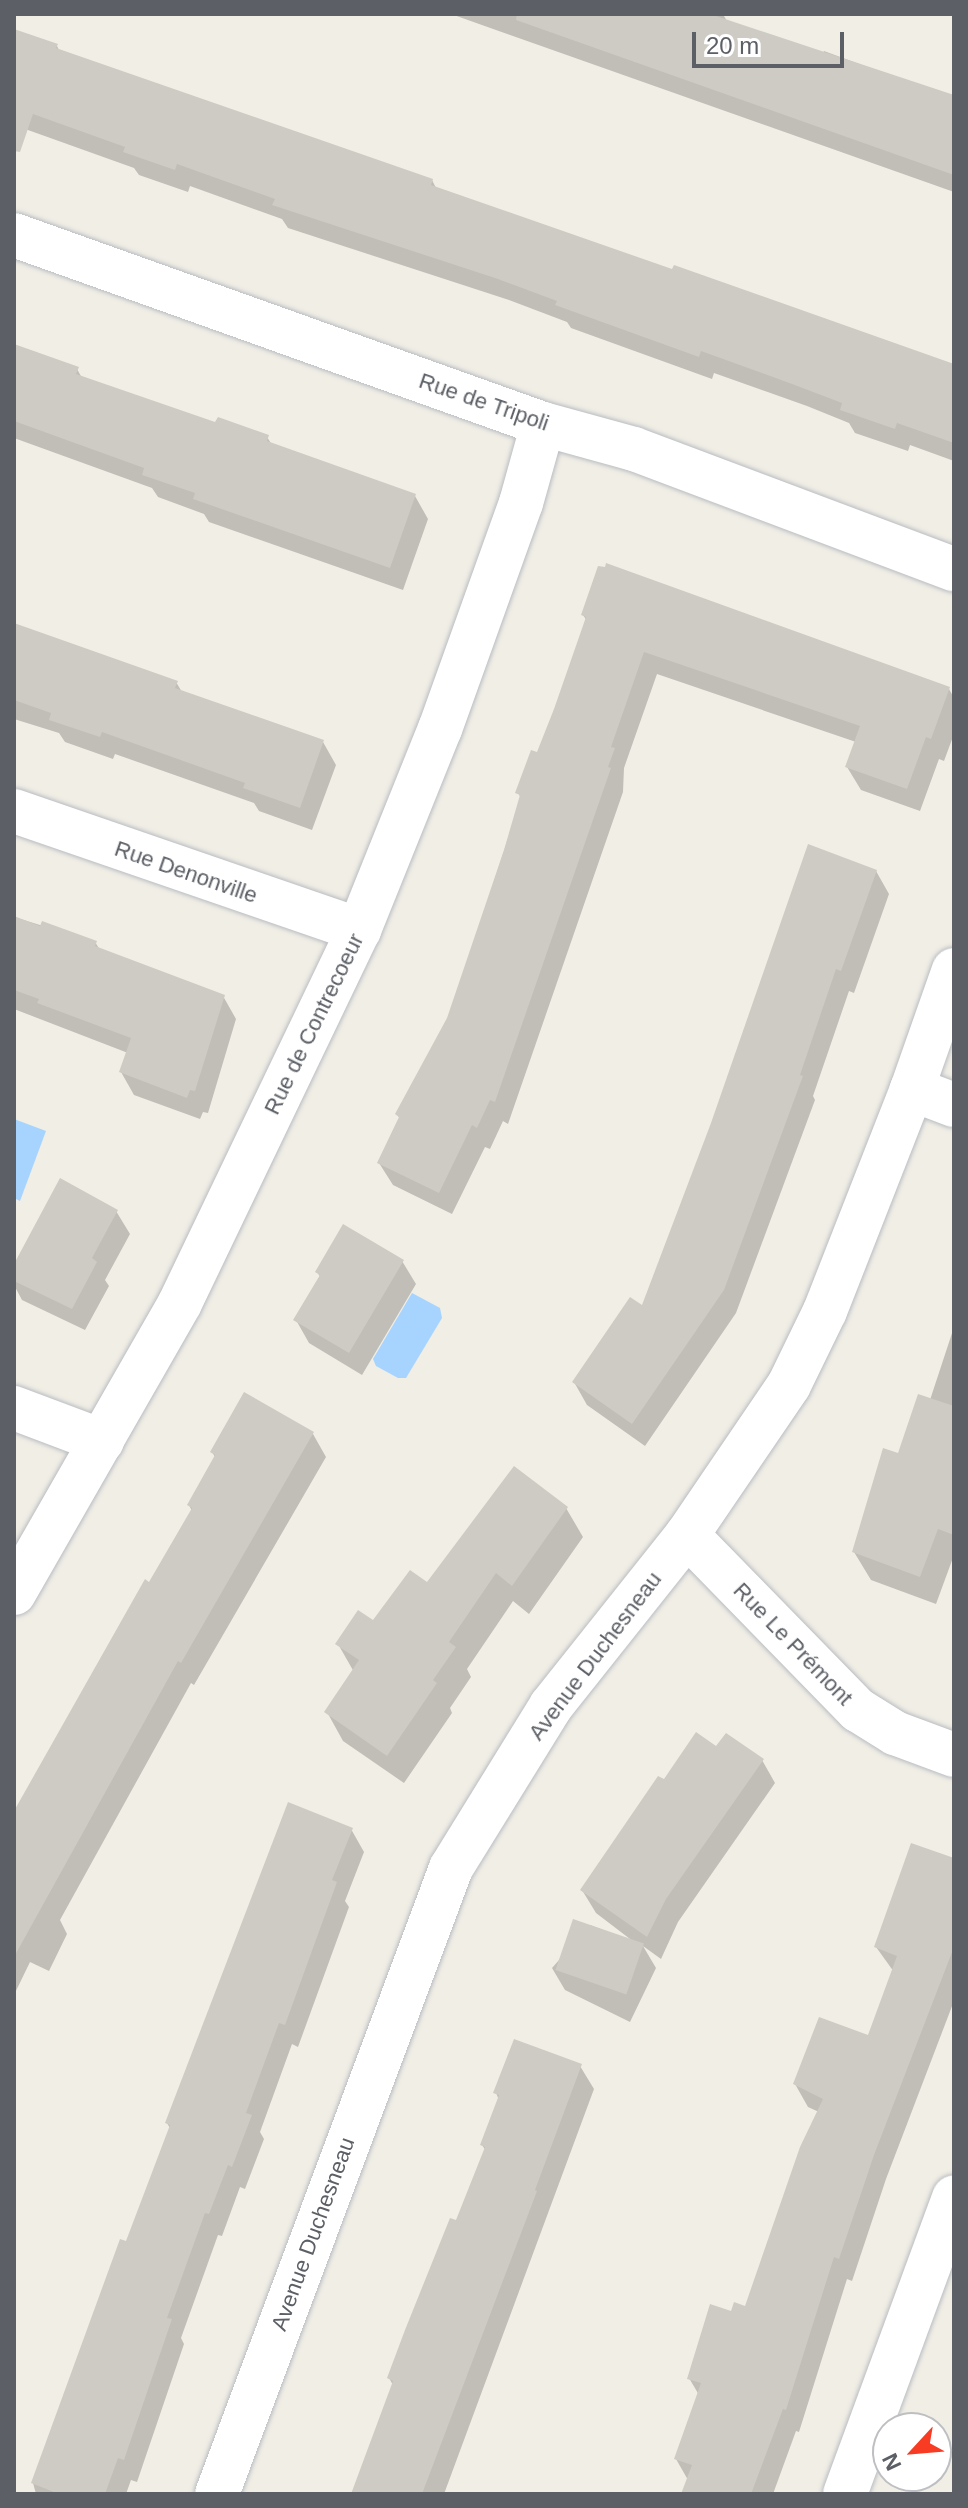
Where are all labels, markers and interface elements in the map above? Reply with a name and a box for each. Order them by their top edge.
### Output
scale bar [696,16,848,66]
text: 20 m [706,32,759,59]
street label: Rue de Tripoli [415,367,553,437]
street label: Rue Denonville [111,835,261,909]
street label: Rue de Contrecoeur [259,929,369,1119]
street label: Avenue Duchesneau [523,1567,667,1745]
street label: Rue Le Prémont [728,1577,858,1711]
street label: Avenue Duchesneau [266,2134,360,2334]
north arrow [872,2412,952,2492]
text: N [877,2449,906,2474]

